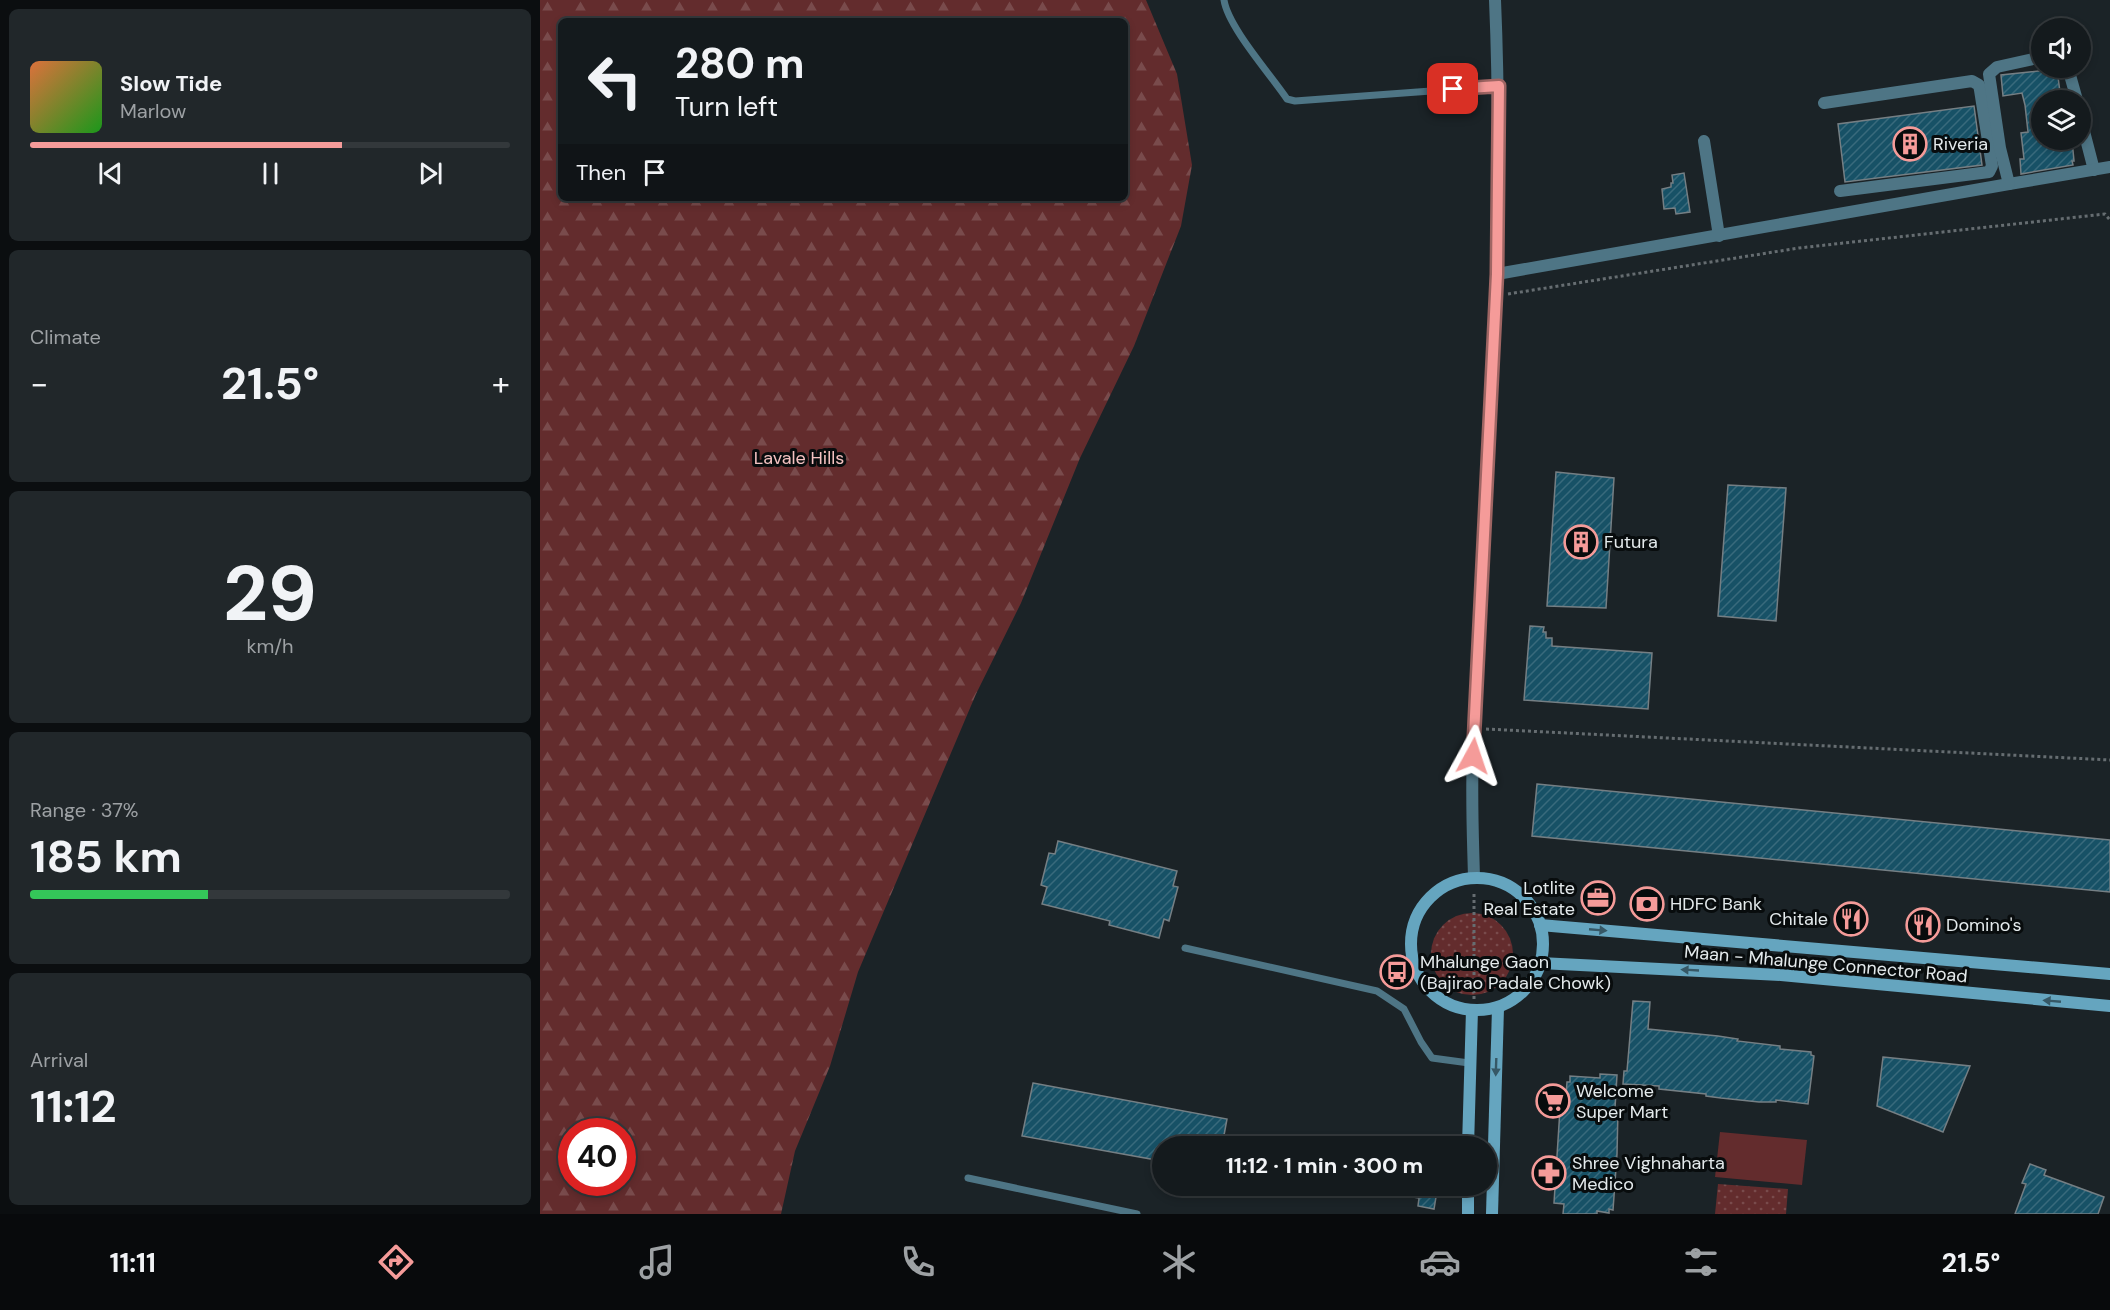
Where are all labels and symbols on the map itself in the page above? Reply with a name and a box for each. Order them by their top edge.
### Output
pin [1427,63,1478,114]
building icon: Riveria [1892,126,1928,162]
place label: Riveria [1933,132,1988,156]
park label: Lavale Hills [754,446,844,470]
building icon: Futura [1563,524,1599,560]
place label: Futura [1604,530,1658,554]
position arrow [1441,724,1505,788]
place label: Lotlite Real Estate [1484,876,1575,921]
office icon: Lotlite Real Estate [1580,880,1616,916]
bank icon: HDFC Bank [1629,886,1665,922]
place label: HDFC Bank [1670,892,1762,916]
restaurant icon: Chitale [1833,901,1869,937]
place label: Chitale [1769,907,1828,931]
restaurant icon: Domino's [1905,907,1941,943]
place label: Domino's [1946,913,2022,937]
one-way arrow [1589,925,1608,935]
street label: Maan - Mhalunge Connector Road [1683,940,1969,988]
place label: Mhalunge Gaon (Bajirao Padale Chowk) [1420,950,1611,995]
bus stop icon: Mhalunge Gaon (Bajirao Padale Chowk) [1379,954,1415,990]
one-way arrow [1681,966,1700,975]
one-way arrow [2042,996,2061,1006]
one-way arrow [1491,1057,1501,1076]
place label: Welcome Super Mart [1576,1079,1668,1124]
supermarket icon: Welcome Super Mart [1535,1083,1571,1119]
speed limit sign: 40 [558,1118,636,1196]
place label: Shree Vighnaharta Medico [1572,1151,1725,1196]
pharmacy icon: Shree Vighnaharta Medico [1531,1155,1567,1191]

